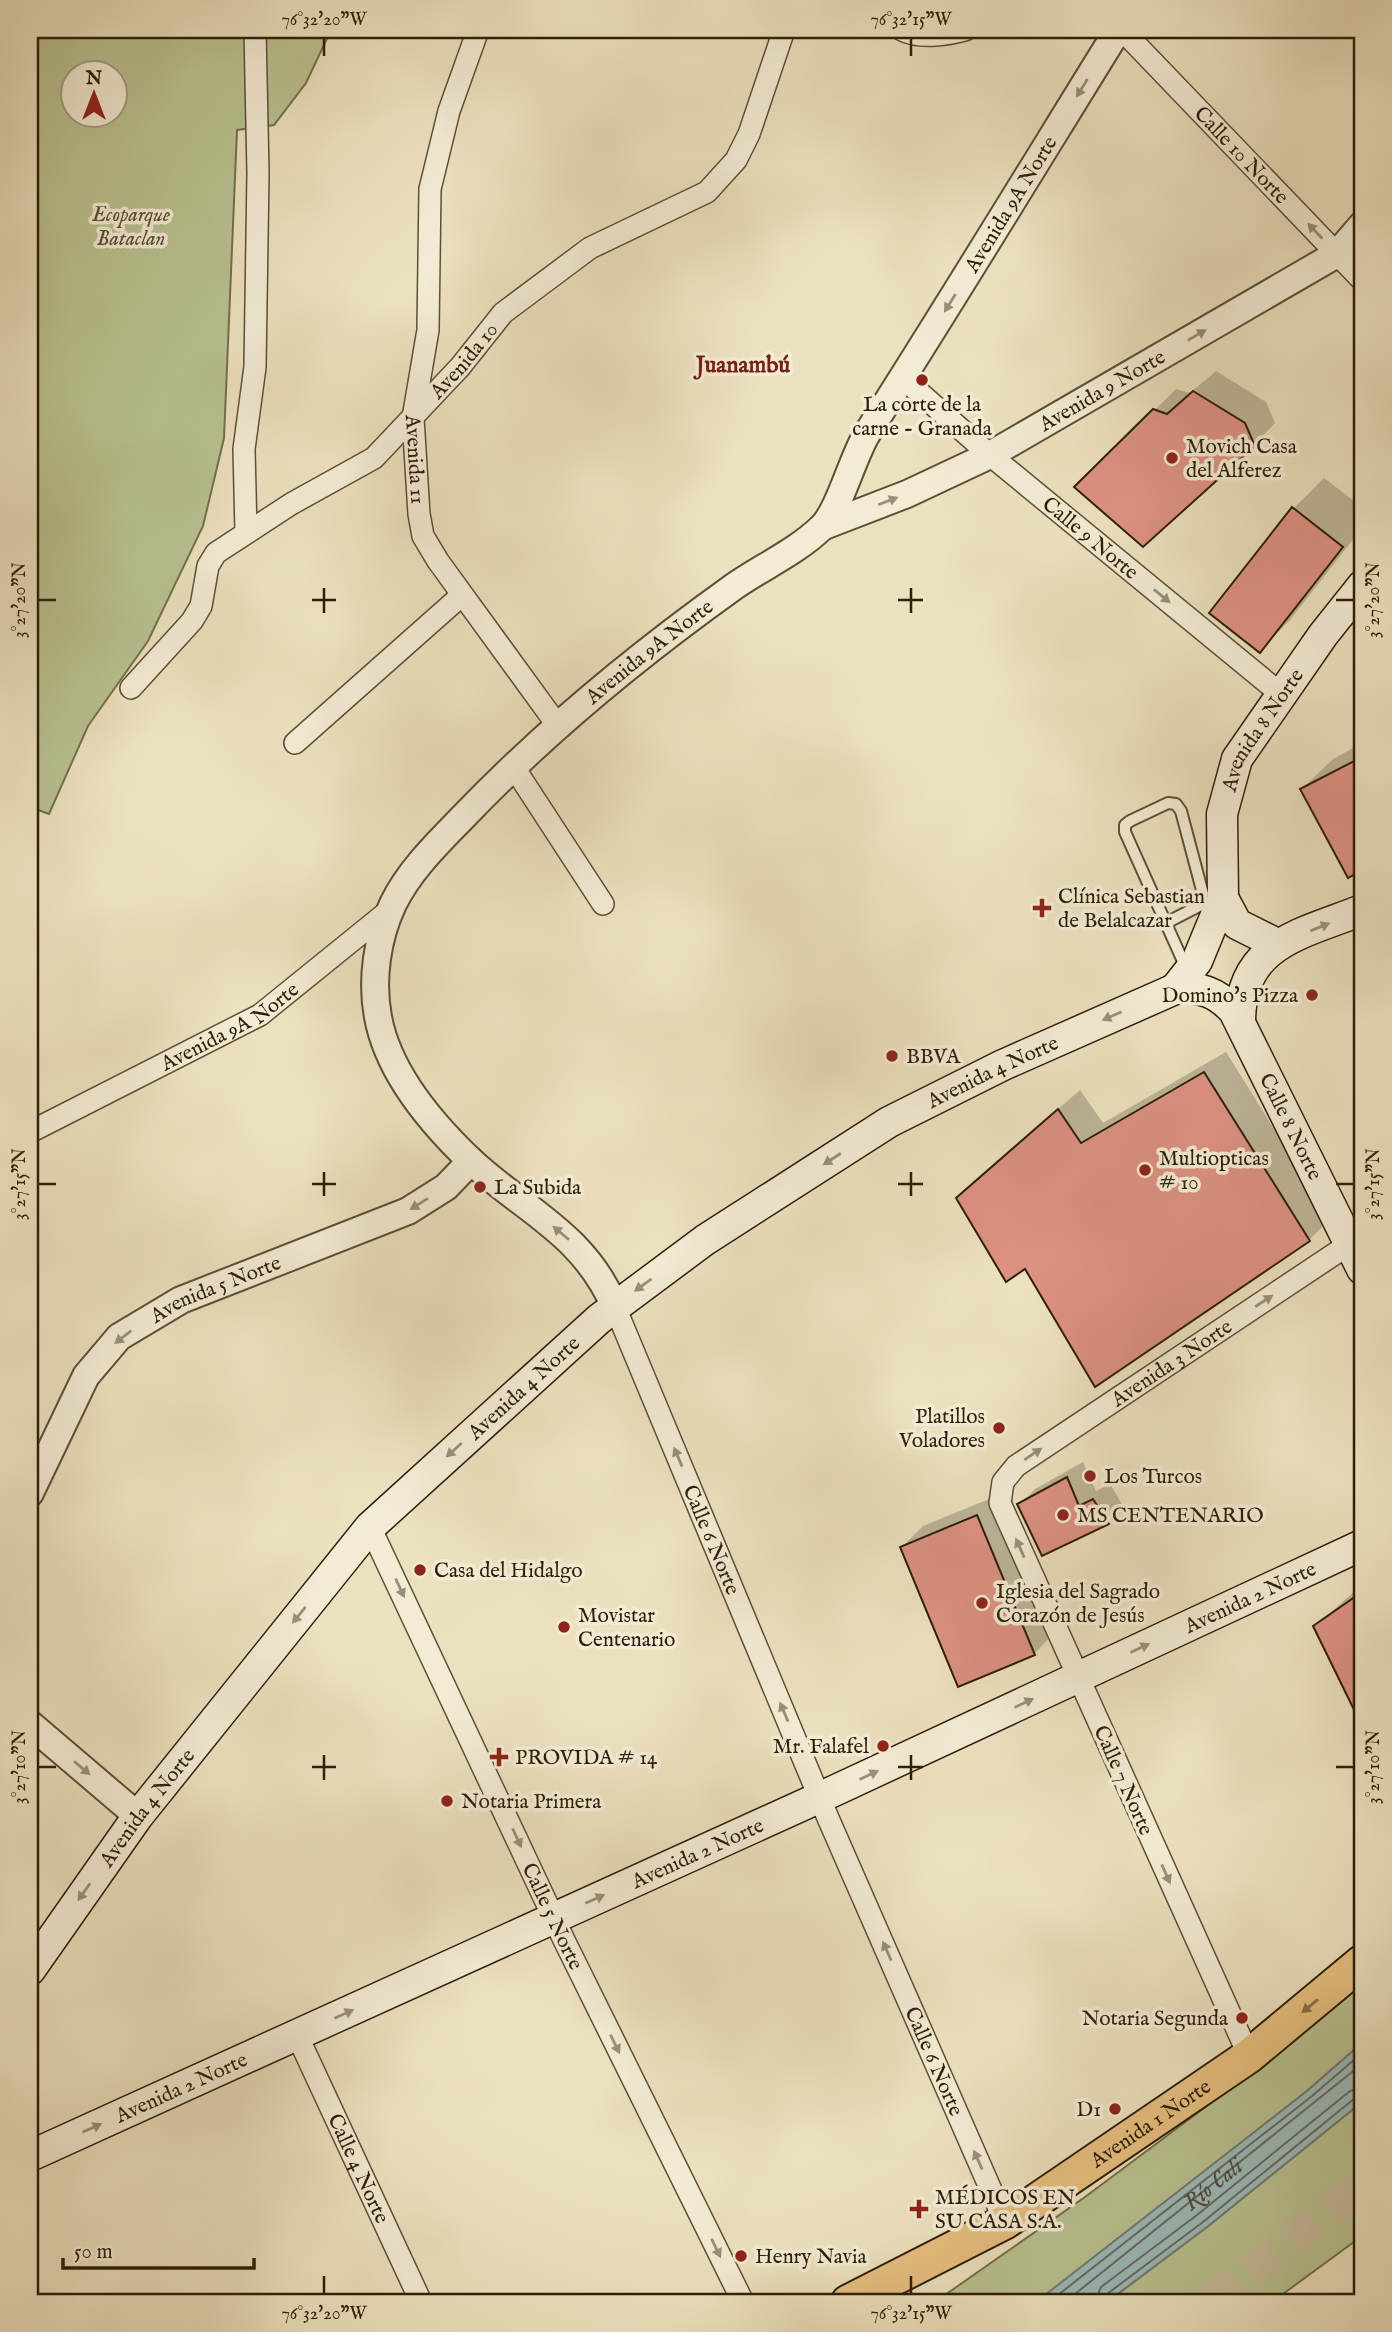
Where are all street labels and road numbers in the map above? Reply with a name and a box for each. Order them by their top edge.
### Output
street label: Calle 10 Norte [1187,101,1294,211]
street label: Avenida 9A Norte [959,131,1064,279]
street label: Avenida 10 [424,318,505,406]
street label: Avenida 9 Norte [1034,344,1171,439]
street label: Avenida 11 [398,413,430,505]
street label: Calle 9 Norte [1036,491,1144,587]
street label: Avenida 9A Norte [580,594,720,712]
street label: Avenida 8 Norte [1216,664,1311,796]
street label: Avenida 9A Norte [156,977,305,1079]
street label: Avenida 4 Norte [922,1030,1063,1116]
street label: Calle 8 Norte [1252,1069,1328,1185]
street label: Avenida 5 Norte [145,1250,285,1331]
street label: Avenida 3 Norte [1106,1314,1238,1414]
street label: Avenida 4 Norte [462,1331,587,1447]
street label: Calle 6 Norte [676,1481,746,1600]
street label: Avenida 2 Norte [1180,1556,1321,1641]
street label: Calle 7 Norte [1086,1721,1159,1840]
street label: Avenida 4 Norte [94,1743,202,1874]
street label: Avenida 2 Norte [627,1812,769,1896]
street label: Calle 5 Norte [515,1859,589,1975]
street label: Calle 6 Norte [897,2003,969,2121]
street label: Avenida 2 Norte [111,2047,252,2131]
street label: Avenida 1 Norte [1085,2074,1217,2175]
street label: Calle 4 Norte [320,2110,395,2229]

